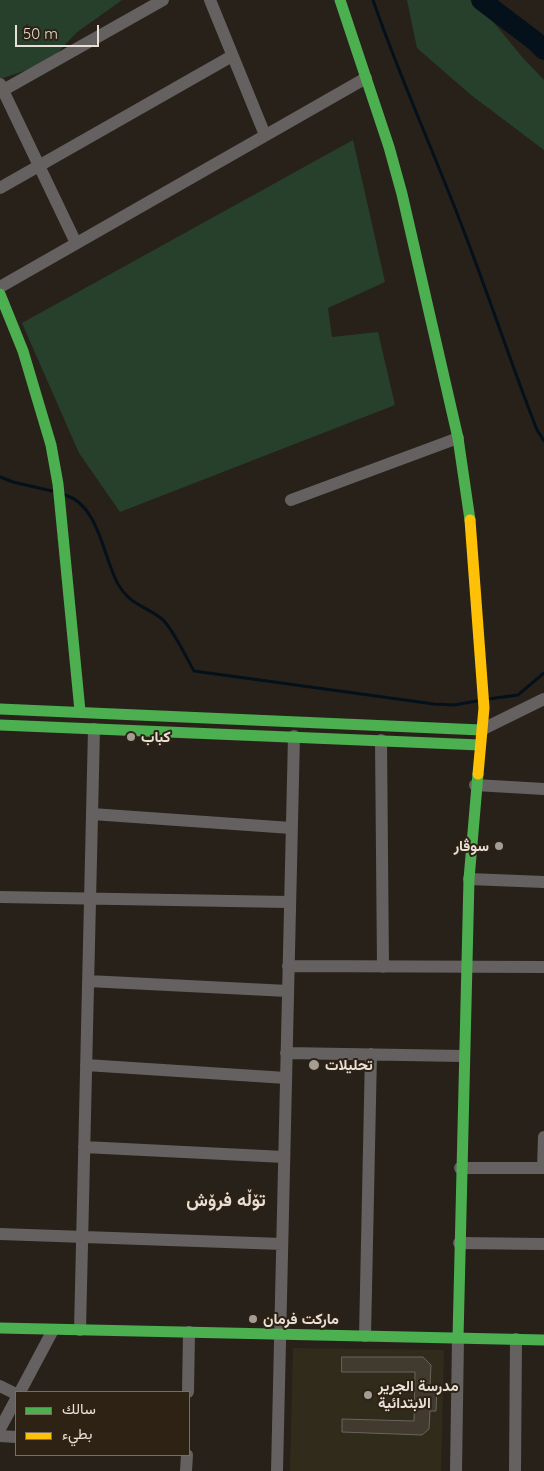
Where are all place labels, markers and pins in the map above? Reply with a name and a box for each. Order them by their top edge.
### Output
place label: كباب [141,728,171,746]
marker: كباب [125,731,137,743]
place label: سوڤار [454,837,489,855]
marker: سوڤار [493,840,505,852]
place label: تحلیلات [325,1056,373,1074]
marker: تحلیلات [307,1058,321,1072]
place label: مارکت فرمان [263,1310,339,1328]
marker: مارکت فرمان [247,1313,259,1325]
place label: مدرسة الجرير الابتدائية [378,1377,459,1412]
marker: مدرسة الجرير الابتدائية [362,1389,374,1401]

